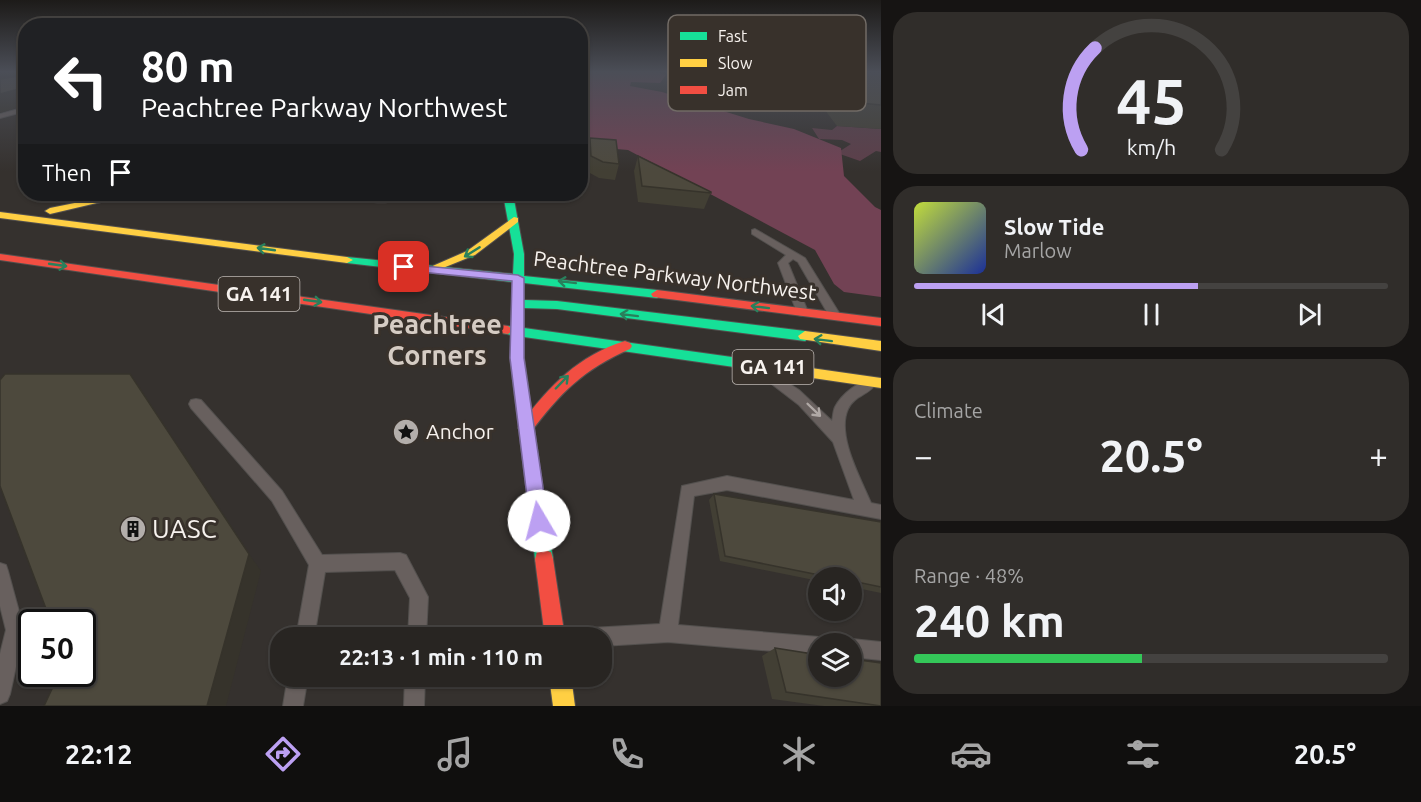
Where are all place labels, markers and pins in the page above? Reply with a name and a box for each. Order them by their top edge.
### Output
pin [378,241,429,292]
place icon: Anchor [391,417,421,447]
place label: Anchor [426,419,494,443]
building icon: UASC [118,514,148,544]
place label: UASC [152,514,217,543]

